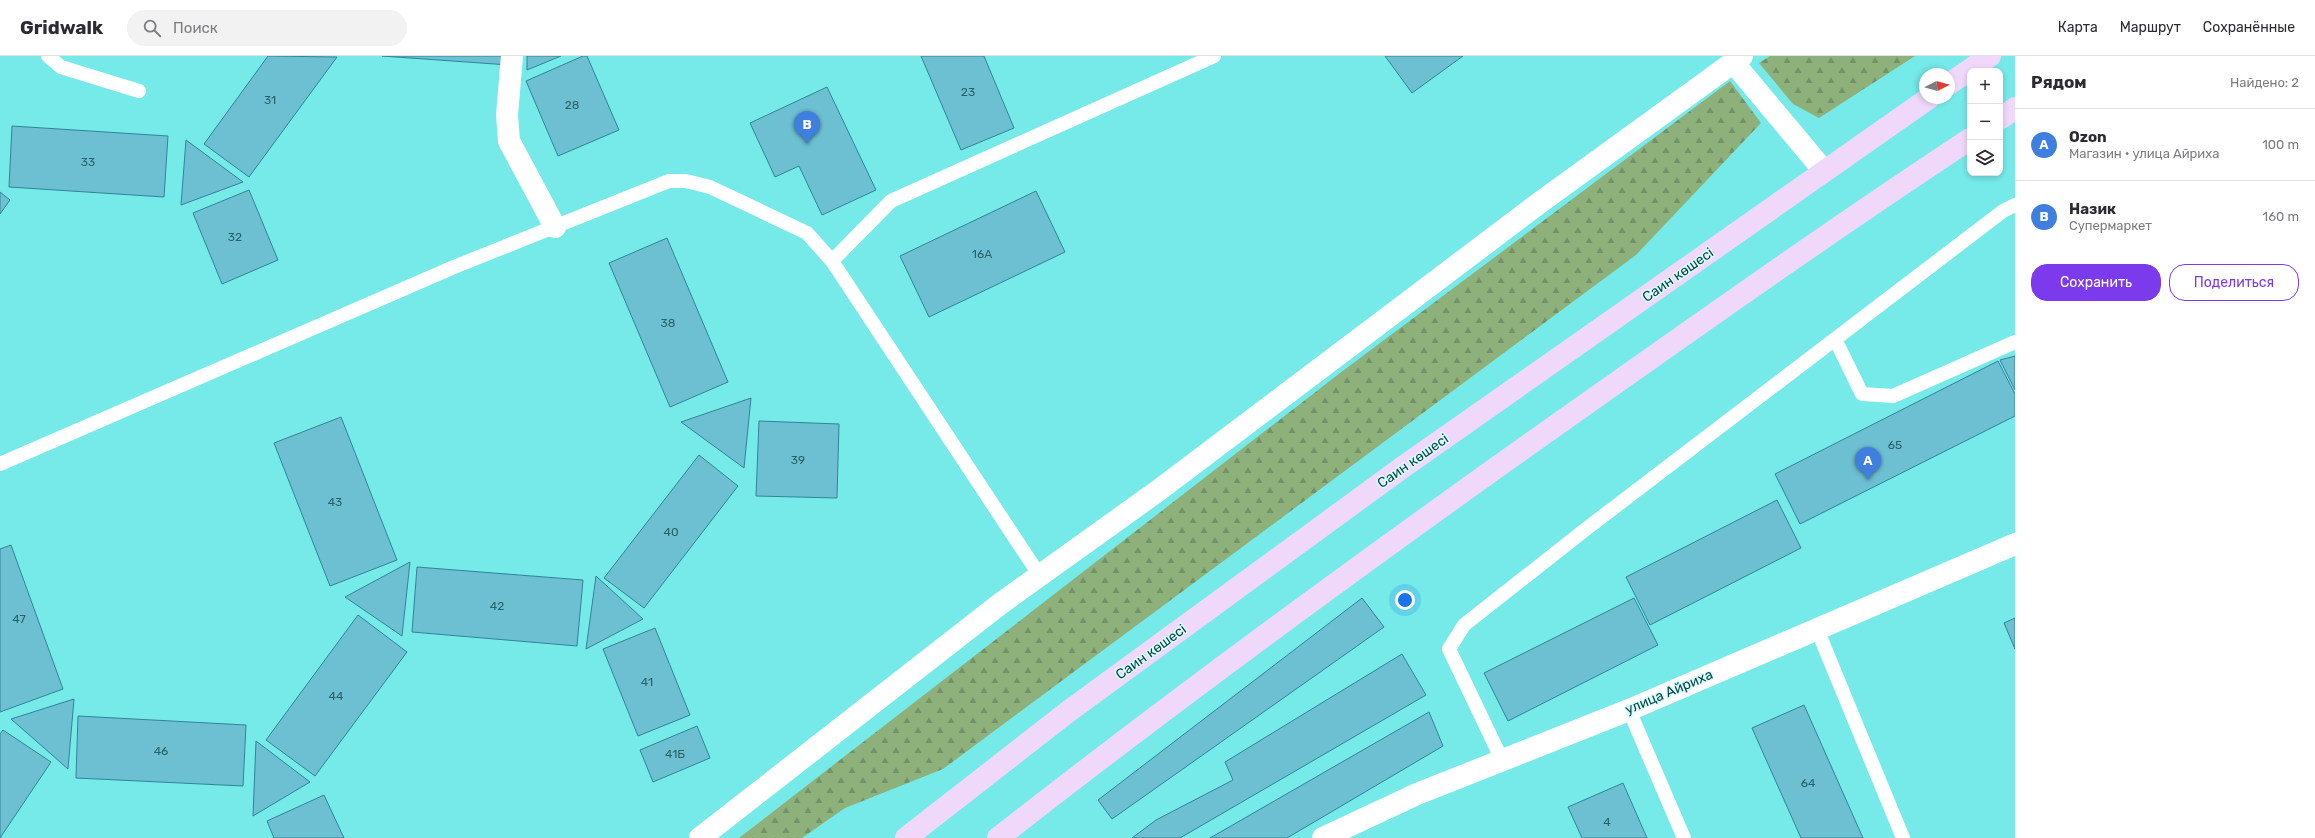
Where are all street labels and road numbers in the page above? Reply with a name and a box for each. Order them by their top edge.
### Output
street label: Саин көшесі [1639,244,1717,306]
street label: Саин көшесі [1374,430,1452,492]
street label: Саин көшесі [1112,621,1190,683]
street label: улица Айриха [1623,666,1715,718]

